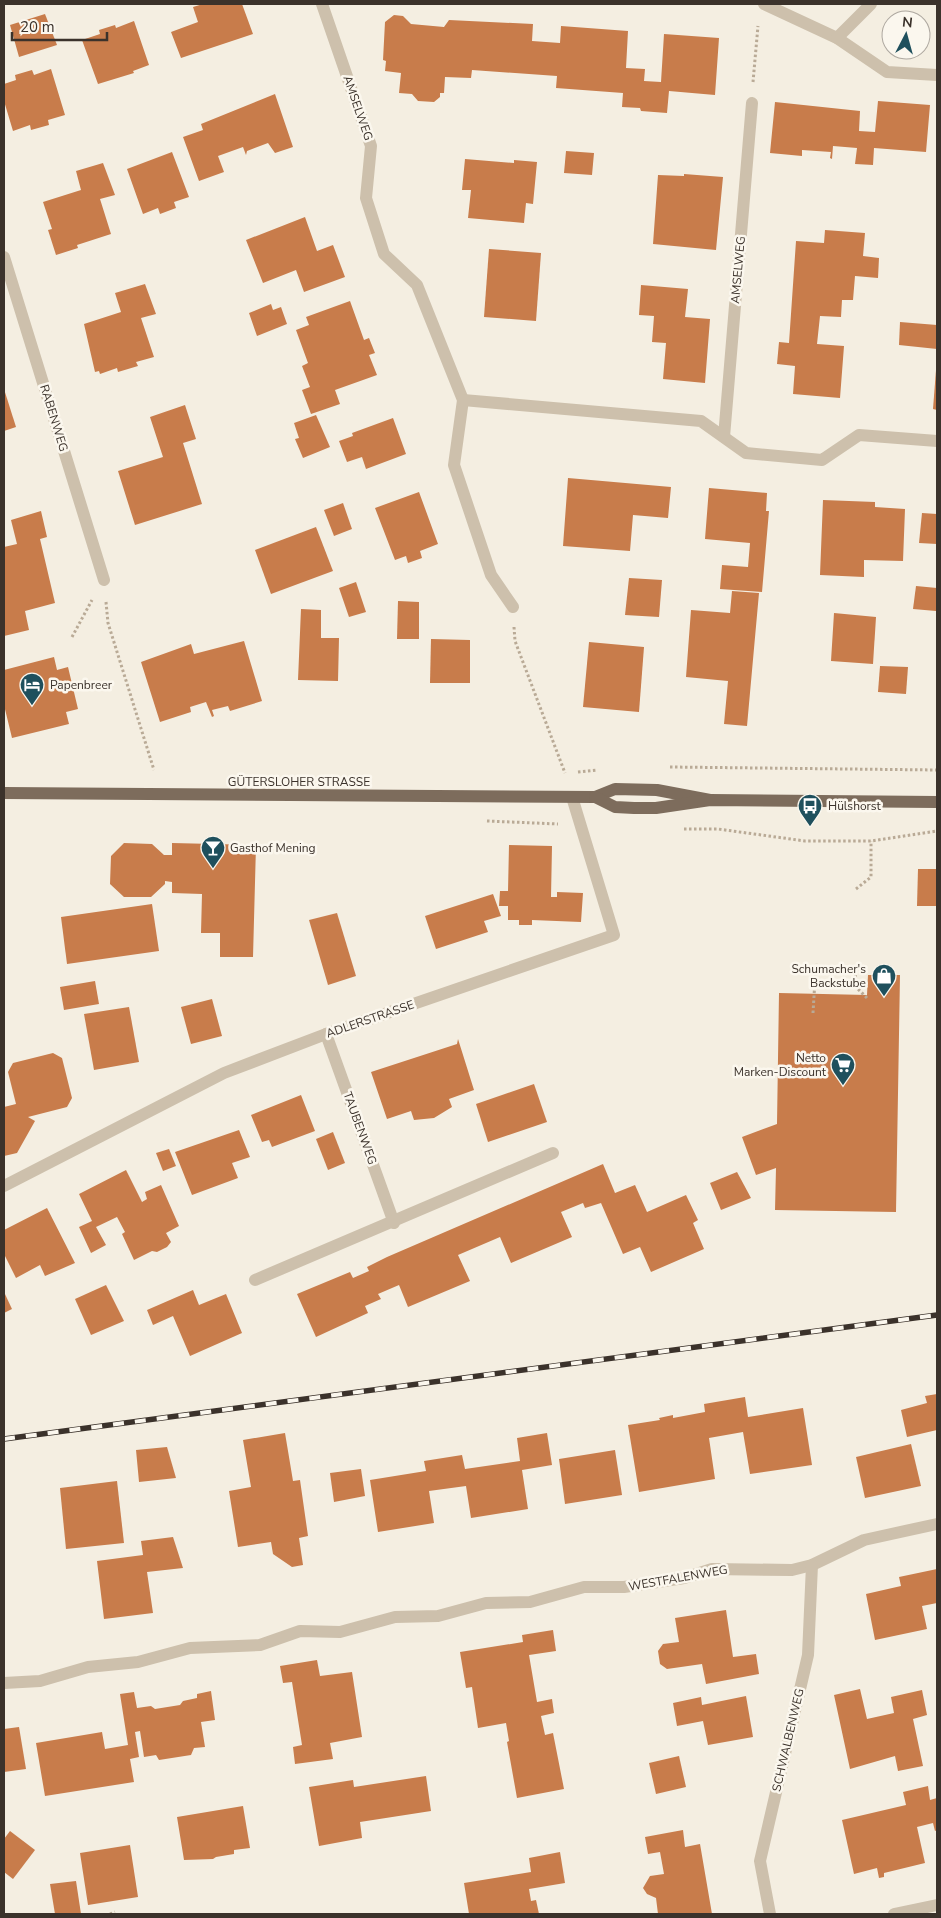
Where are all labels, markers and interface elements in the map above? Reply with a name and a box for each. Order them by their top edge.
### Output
scale bar [12,10,108,42]
north arrow [881,10,931,60]
text: N [901,13,914,33]
text: 20 m [20,17,55,37]
street label: AMSELWEG [339,73,377,143]
street label: AMSELWEG [727,236,749,304]
street label: RABENWEG [36,382,72,454]
hotel icon: Papenbreer [19,672,45,706]
place label: Papenbreer [50,677,113,693]
street label: GÜTERSLOHER STRASSE [228,774,370,790]
bus stop icon: Hülshorst [797,793,823,827]
place label: Hülshorst [828,798,882,814]
bar icon: Gasthof Mening [200,835,226,869]
place label: Gasthof Mening [230,840,316,856]
place label: Schumacher's Backstube [791,961,866,991]
shop icon: Schumacher's Backstube [871,963,897,997]
street label: ADLERSTRASSE [324,996,416,1042]
place label: Netto Marken-Discount [734,1050,827,1080]
supermarket icon: Netto Marken-Discount [830,1052,856,1086]
street label: TAUBENWEG [339,1089,381,1167]
street label: WESTFALENWEG [627,1561,729,1595]
street label: SCHWALBENWEG [768,1687,808,1793]

